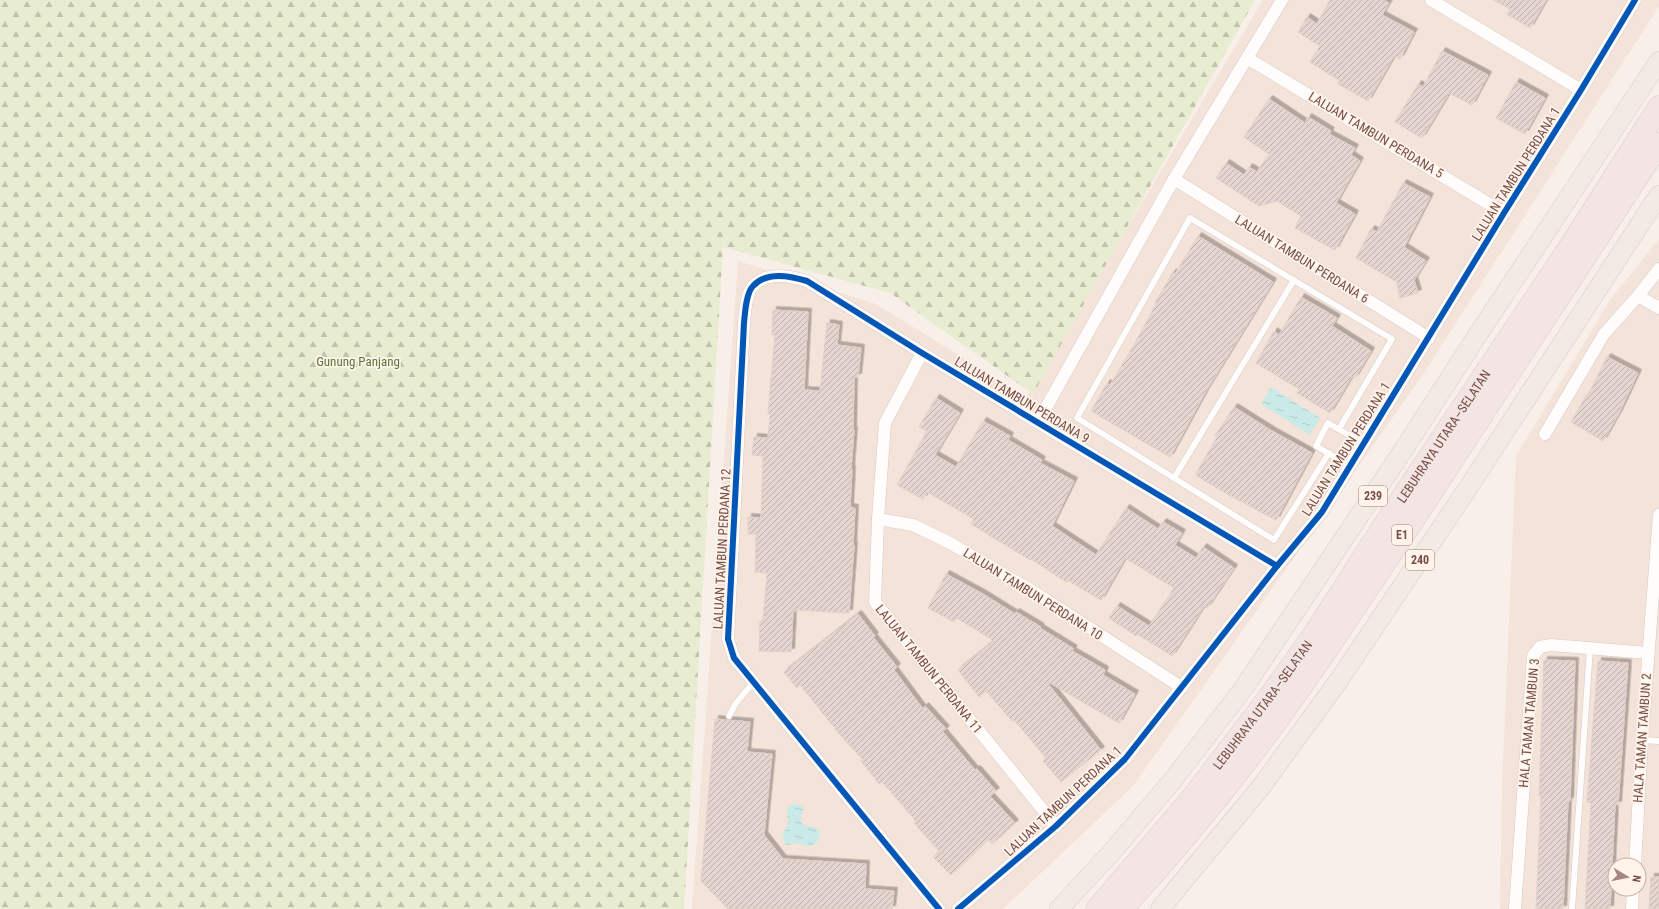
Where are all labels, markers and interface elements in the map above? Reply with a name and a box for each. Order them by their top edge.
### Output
street label: LALUAN TAMBUN PERDANA 5 [1306,89,1446,181]
street label: LALUAN TAMBUN PERDANA 1 [1469,105,1563,243]
street label: LALUAN TAMBUN PERDANA 6 [1233,212,1371,306]
park label: Gunung Panjang [316,354,400,369]
street label: LALUAN TAMBUN PERDANA 9 [952,354,1092,446]
street label: LEBUHRAYA UTARA–SELATAN [1394,367,1493,505]
street label: LALUAN TAMBUN PERDANA 1 [1299,380,1393,518]
street label: LALUAN TAMBUN PERDANA 12 [710,468,734,630]
road number: 239 [1359,486,1387,506]
road number: E1 [1392,525,1412,545]
street label: LALUAN TAMBUN PERDANA 10 [961,545,1105,643]
road number: 240 [1406,550,1434,570]
street label: LALUAN TAMBUN PERDANA 11 [873,602,985,736]
street label: LEBUHRAYA UTARA–SELATAN [1210,637,1315,772]
street label: HALA TAMAN TAMBUN 3 [1516,658,1542,788]
street label: HALA TAMAN TAMBUN 2 [1630,673,1654,803]
street label: LALUAN TAMBUN PERDANA 1 [1001,743,1125,859]
north arrow [1607,857,1647,897]
text: N [1629,874,1643,883]

